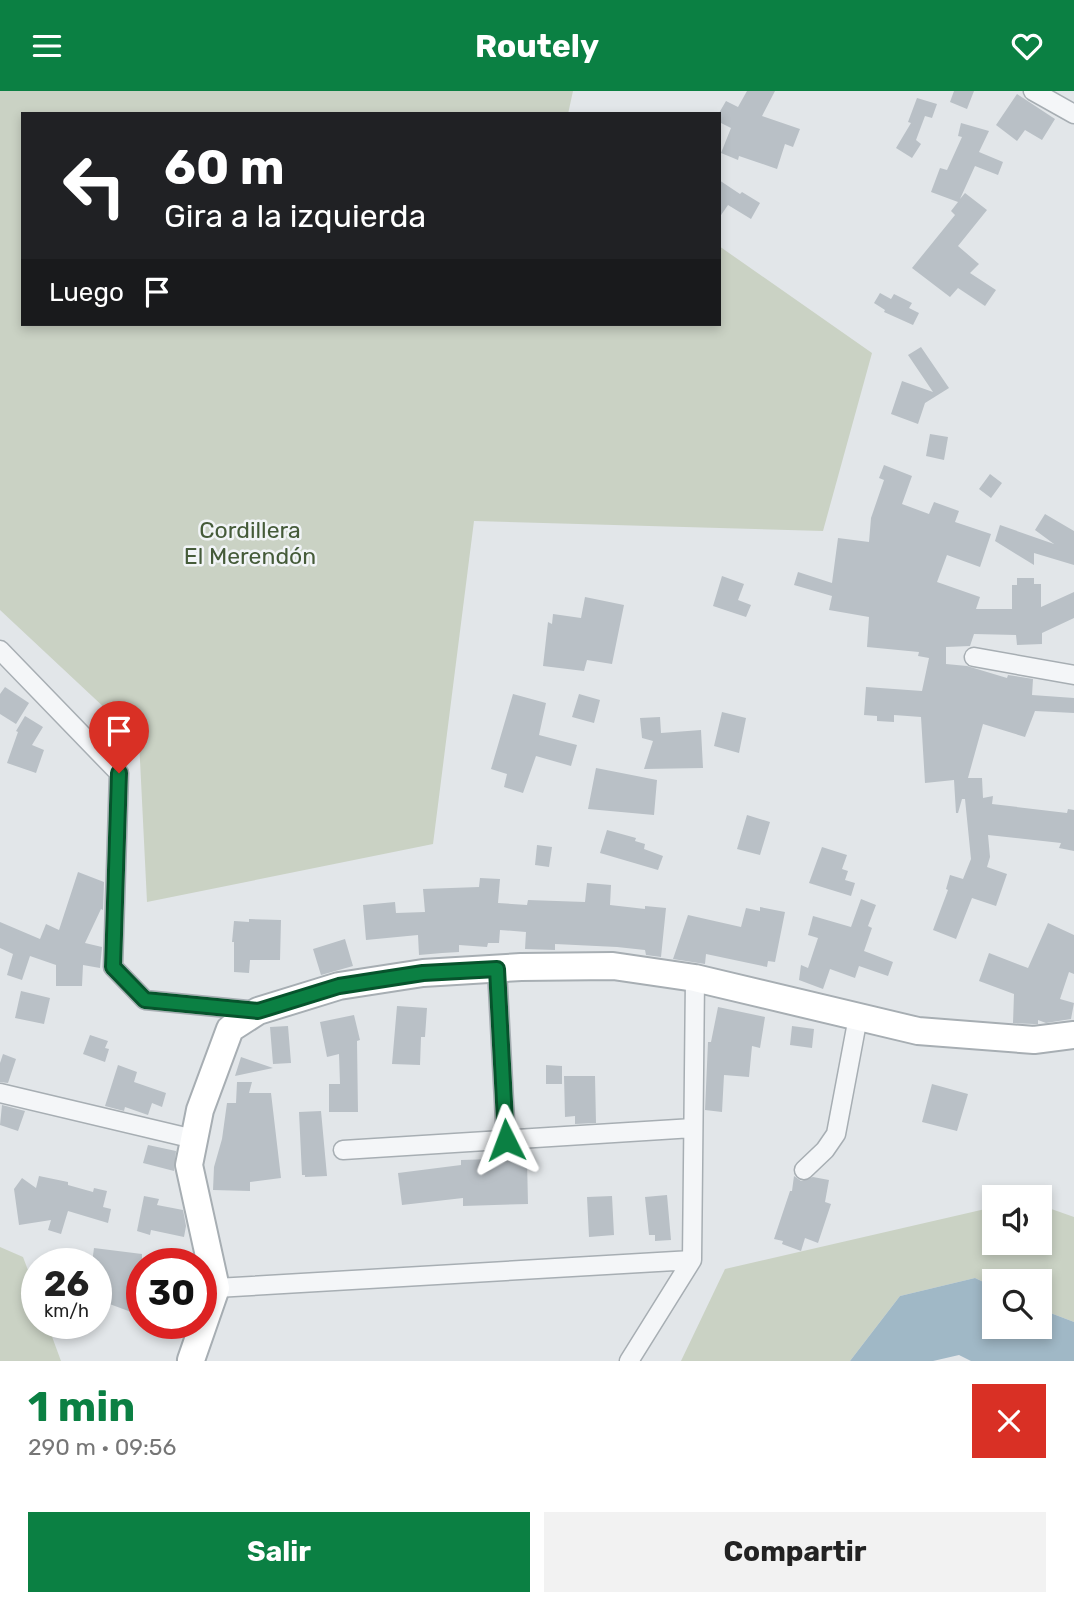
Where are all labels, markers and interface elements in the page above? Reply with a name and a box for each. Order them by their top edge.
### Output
icon: menu [28,27,66,65]
text: Routely [475,27,599,65]
icon: heart [1008,27,1046,65]
text: 60 m [164,138,285,196]
icon: left [49,140,140,231]
text: Gira a la izquierda [164,197,426,235]
icon: arrive [138,273,176,311]
text: Luego [49,277,124,308]
park label: Cordillera El Merendón [184,516,316,570]
pin [89,701,149,773]
icon: arrive [100,712,138,750]
position arrow [469,1103,543,1177]
map controls [982,1185,1052,1339]
button: sound [982,1185,1052,1255]
speed limit sign: 30 [126,1248,217,1339]
text: 26 [44,1263,89,1305]
button: search [982,1269,1052,1339]
text: km/h [44,1300,89,1322]
text: 1 min [28,1382,135,1432]
button: close [972,1384,1046,1458]
text: 290 m · 09:56 [28,1433,176,1461]
button: Salir [28,1512,530,1592]
button: Compartir [544,1512,1046,1592]

